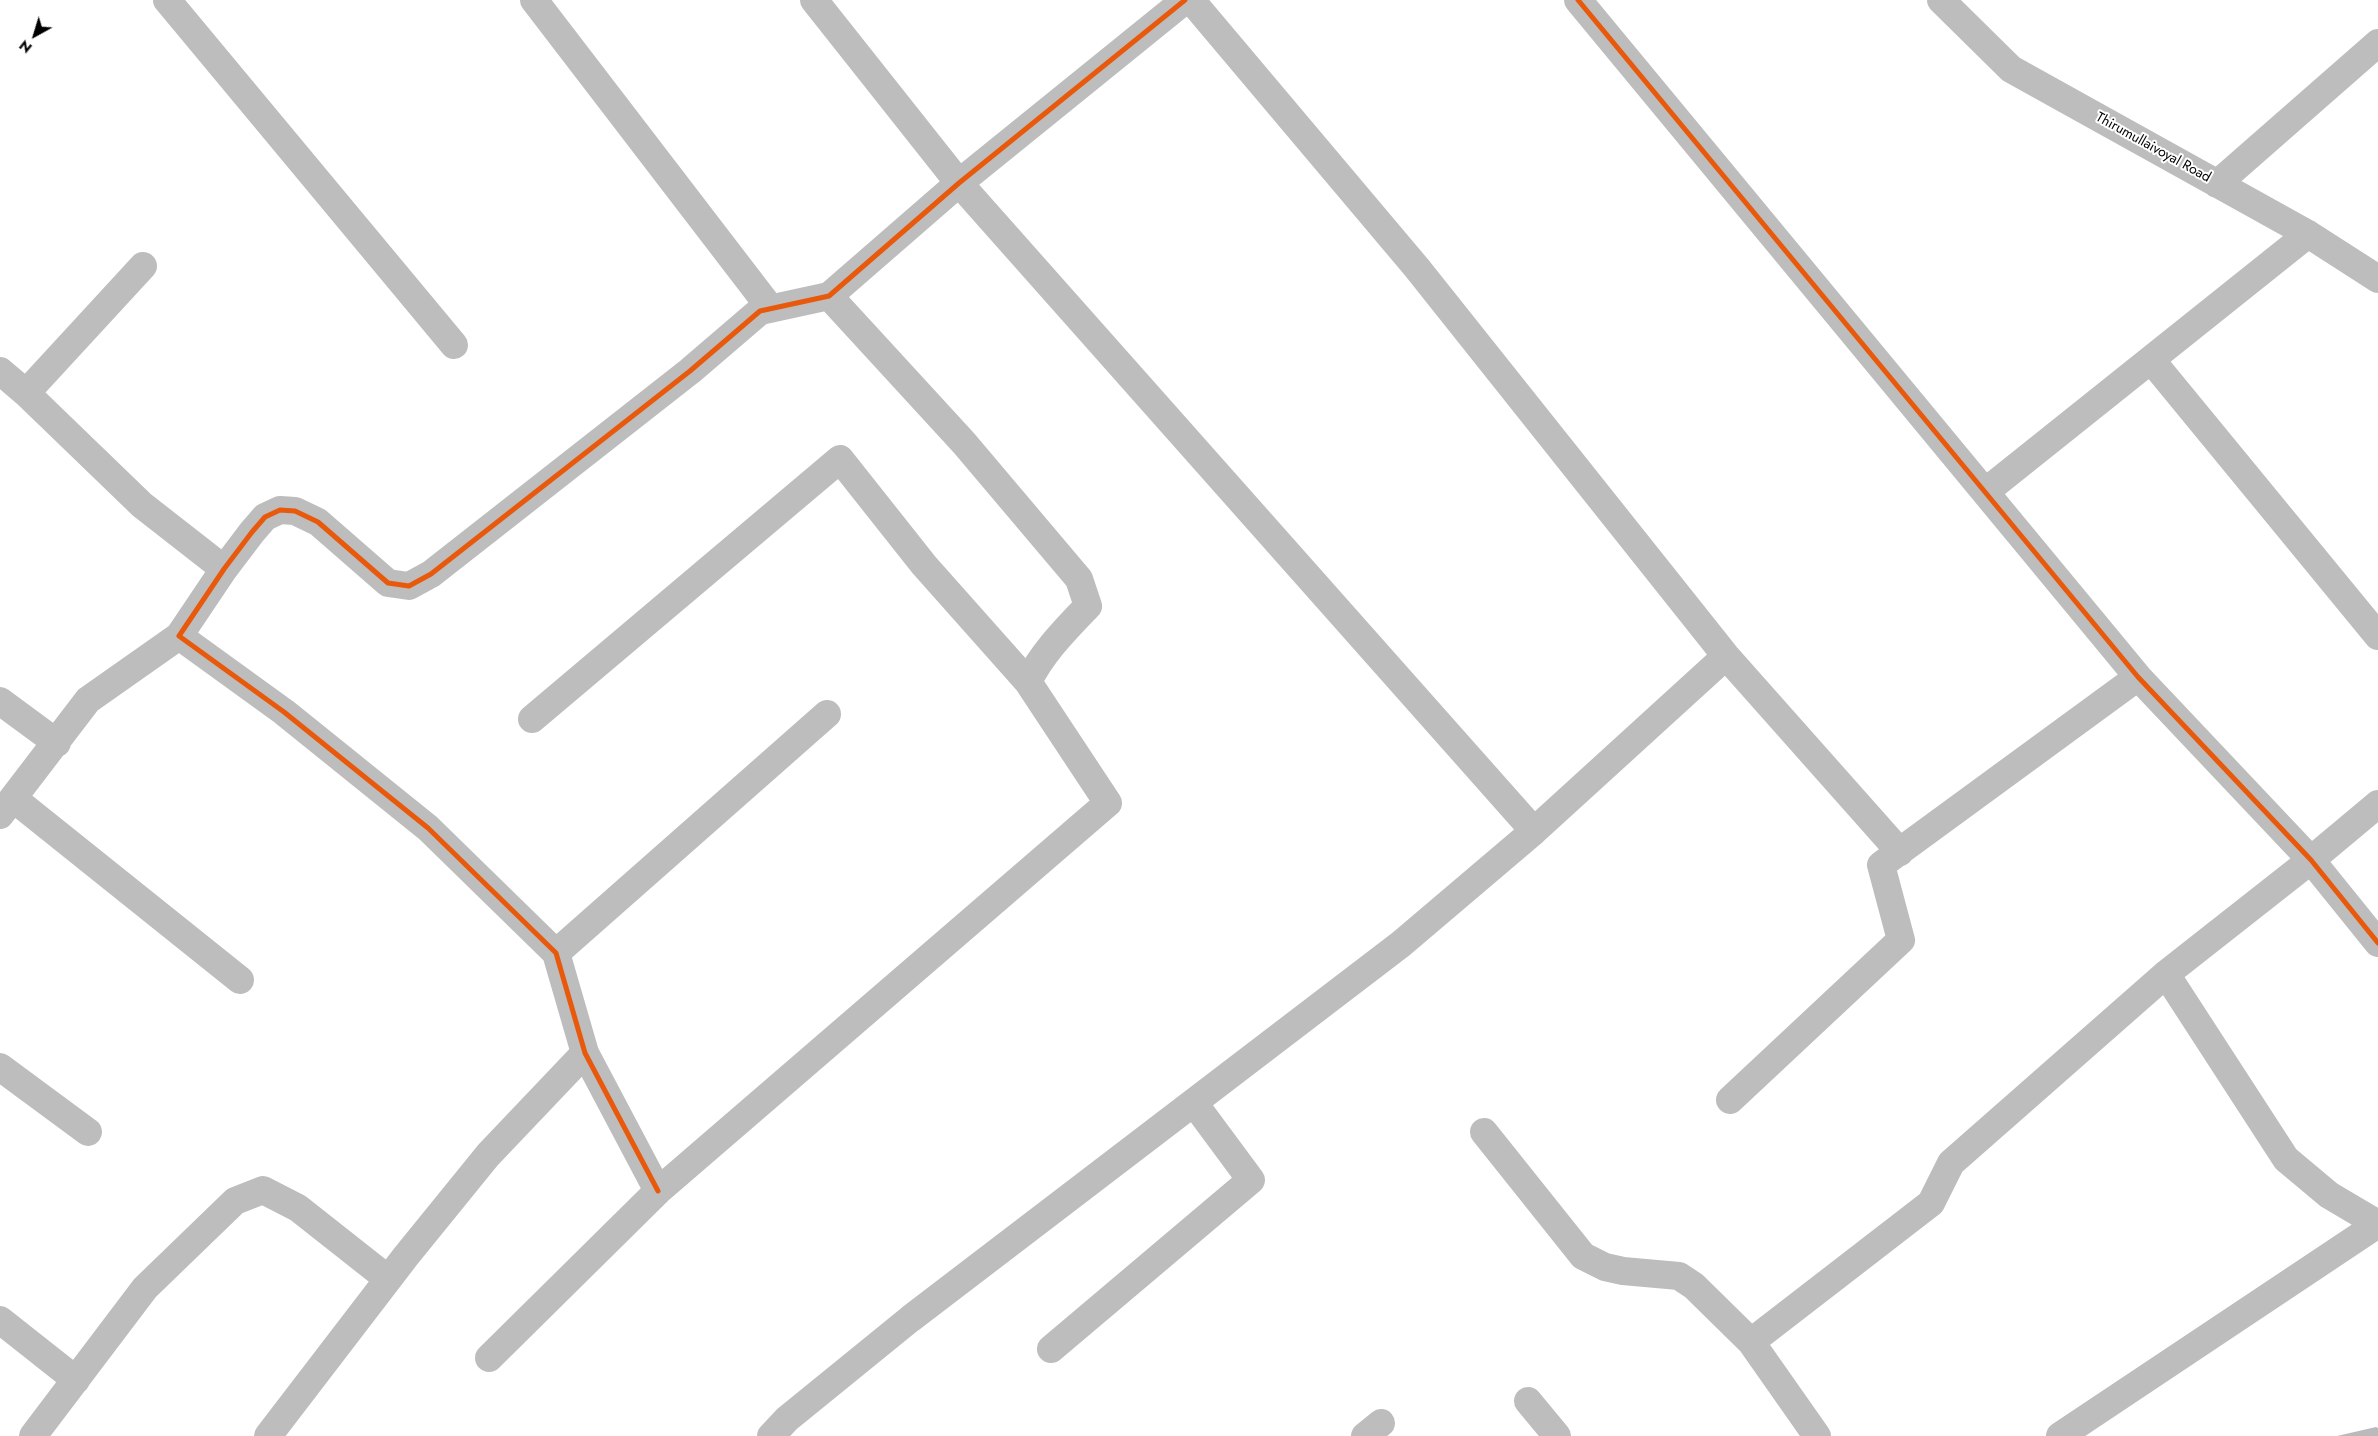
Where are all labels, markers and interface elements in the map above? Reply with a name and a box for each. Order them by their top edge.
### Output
north arrow [10,10,60,60]
text: N [15,35,36,58]
street label: Thirumullaivoyal Road [2093,109,2213,187]

